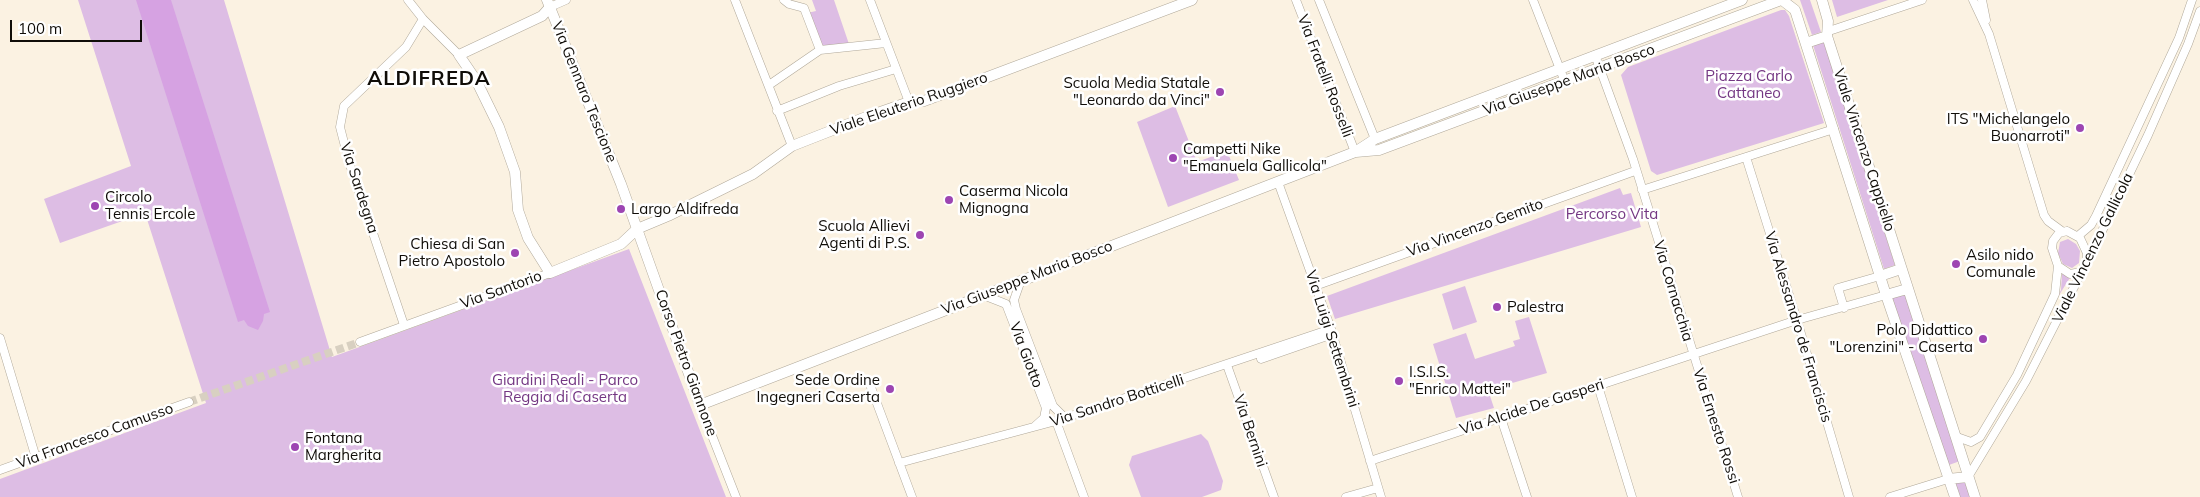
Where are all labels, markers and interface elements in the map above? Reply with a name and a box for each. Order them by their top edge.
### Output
scale bar [12,10,145,42]
street label: Via Fratelli Rosselli [1293,12,1357,140]
text: 100 m [18,19,62,38]
street label: Via Gennaro Tescione [547,19,621,165]
street label: Via Giuseppe Maria Bosco [1481,40,1657,120]
street label: Viale Vincenzo Cappiello [1829,66,1899,234]
district label: ALDIFREDA [366,67,492,91]
park label: Piazza Carlo Cattaneo [1705,67,1793,102]
street label: Viale Eleuterio Ruggiero [828,69,990,139]
place label: Scuola Media Statale "Leonardo da Vinci" [1063,74,1210,109]
marker: Scuola Media Statale "Leonardo da Vinci" [1214,86,1226,98]
place label: ITS "Michelangelo Buonarroti" [1947,110,2070,145]
marker: ITS "Michelangelo Buonarroti" [2074,122,2086,134]
street label: Via Sardegna [336,140,382,236]
place label: Campetti Nike "Emanuela Gallicola" [1183,140,1327,175]
marker: Campetti Nike "Emanuela Gallicola" [1167,152,1179,164]
street label: Viale Vincenzo Gallicola [2049,170,2137,326]
place label: Caserma Nicola Mignogna [959,182,1068,217]
place label: Circolo Tennis Ercole [105,188,195,223]
marker: Caserma Nicola Mignogna [943,194,955,206]
street label: Via Vincenzo Gemito [1404,195,1546,261]
marker: Circolo Tennis Ercole [89,200,101,212]
place label: Largo Aldifreda [631,200,739,218]
marker: Largo Aldifreda [615,203,627,215]
park label: Percorso Vita [1566,205,1658,223]
place label: Scuola Allievi Agenti di P.S. [818,217,910,252]
marker: Scuola Allievi Agenti di P.S. [914,229,926,241]
street label: Via Alessandro de Franciscis [1760,229,1836,425]
place label: Chiesa di San Pietro Apostolo [399,235,505,270]
street label: Via Giuseppe Maria Bosco [939,237,1115,319]
street label: Via Cornacchia [1649,238,1697,344]
place label: Asilo nido Comunale [1966,246,2036,281]
marker: Chiesa di San Pietro Apostolo [509,247,521,259]
marker: Asilo nido Comunale [1950,258,1962,270]
street label: Via Santorio [458,267,544,313]
street label: Via Luigi Settembrini [1301,268,1363,410]
street label: Corso Pietro Giannone [651,287,721,439]
place label: Palestra [1507,298,1564,316]
marker: Palestra [1491,301,1503,313]
street label: Via Giotto [1005,320,1047,390]
place label: Polo Didattico "Lorenzini" - Caserta [1830,321,1973,356]
marker: Polo Didattico "Lorenzini" - Caserta [1977,333,1989,345]
place label: I.S.I.S. "Enrico Mattei" [1409,363,1511,398]
street label: Via Ernesto Rossi [1689,366,1743,486]
park label: Giardini Reali - Parco Reggia di Caserta [492,371,638,406]
place label: Sede Ordine Ingegneri Caserta [756,371,880,406]
street label: Via Sandro Botticelli [1048,371,1186,431]
marker: I.S.I.S. "Enrico Mattei" [1393,375,1405,387]
street label: Via Alcide De Gasperi [1458,375,1606,439]
marker: Sede Ordine Ingegneri Caserta [884,383,896,395]
street label: Via Bernini [1229,392,1271,470]
street label: Via Francesco Camusso [14,399,176,473]
place label: Fontana Margherita [305,429,381,464]
marker: Fontana Margherita [289,441,301,453]

